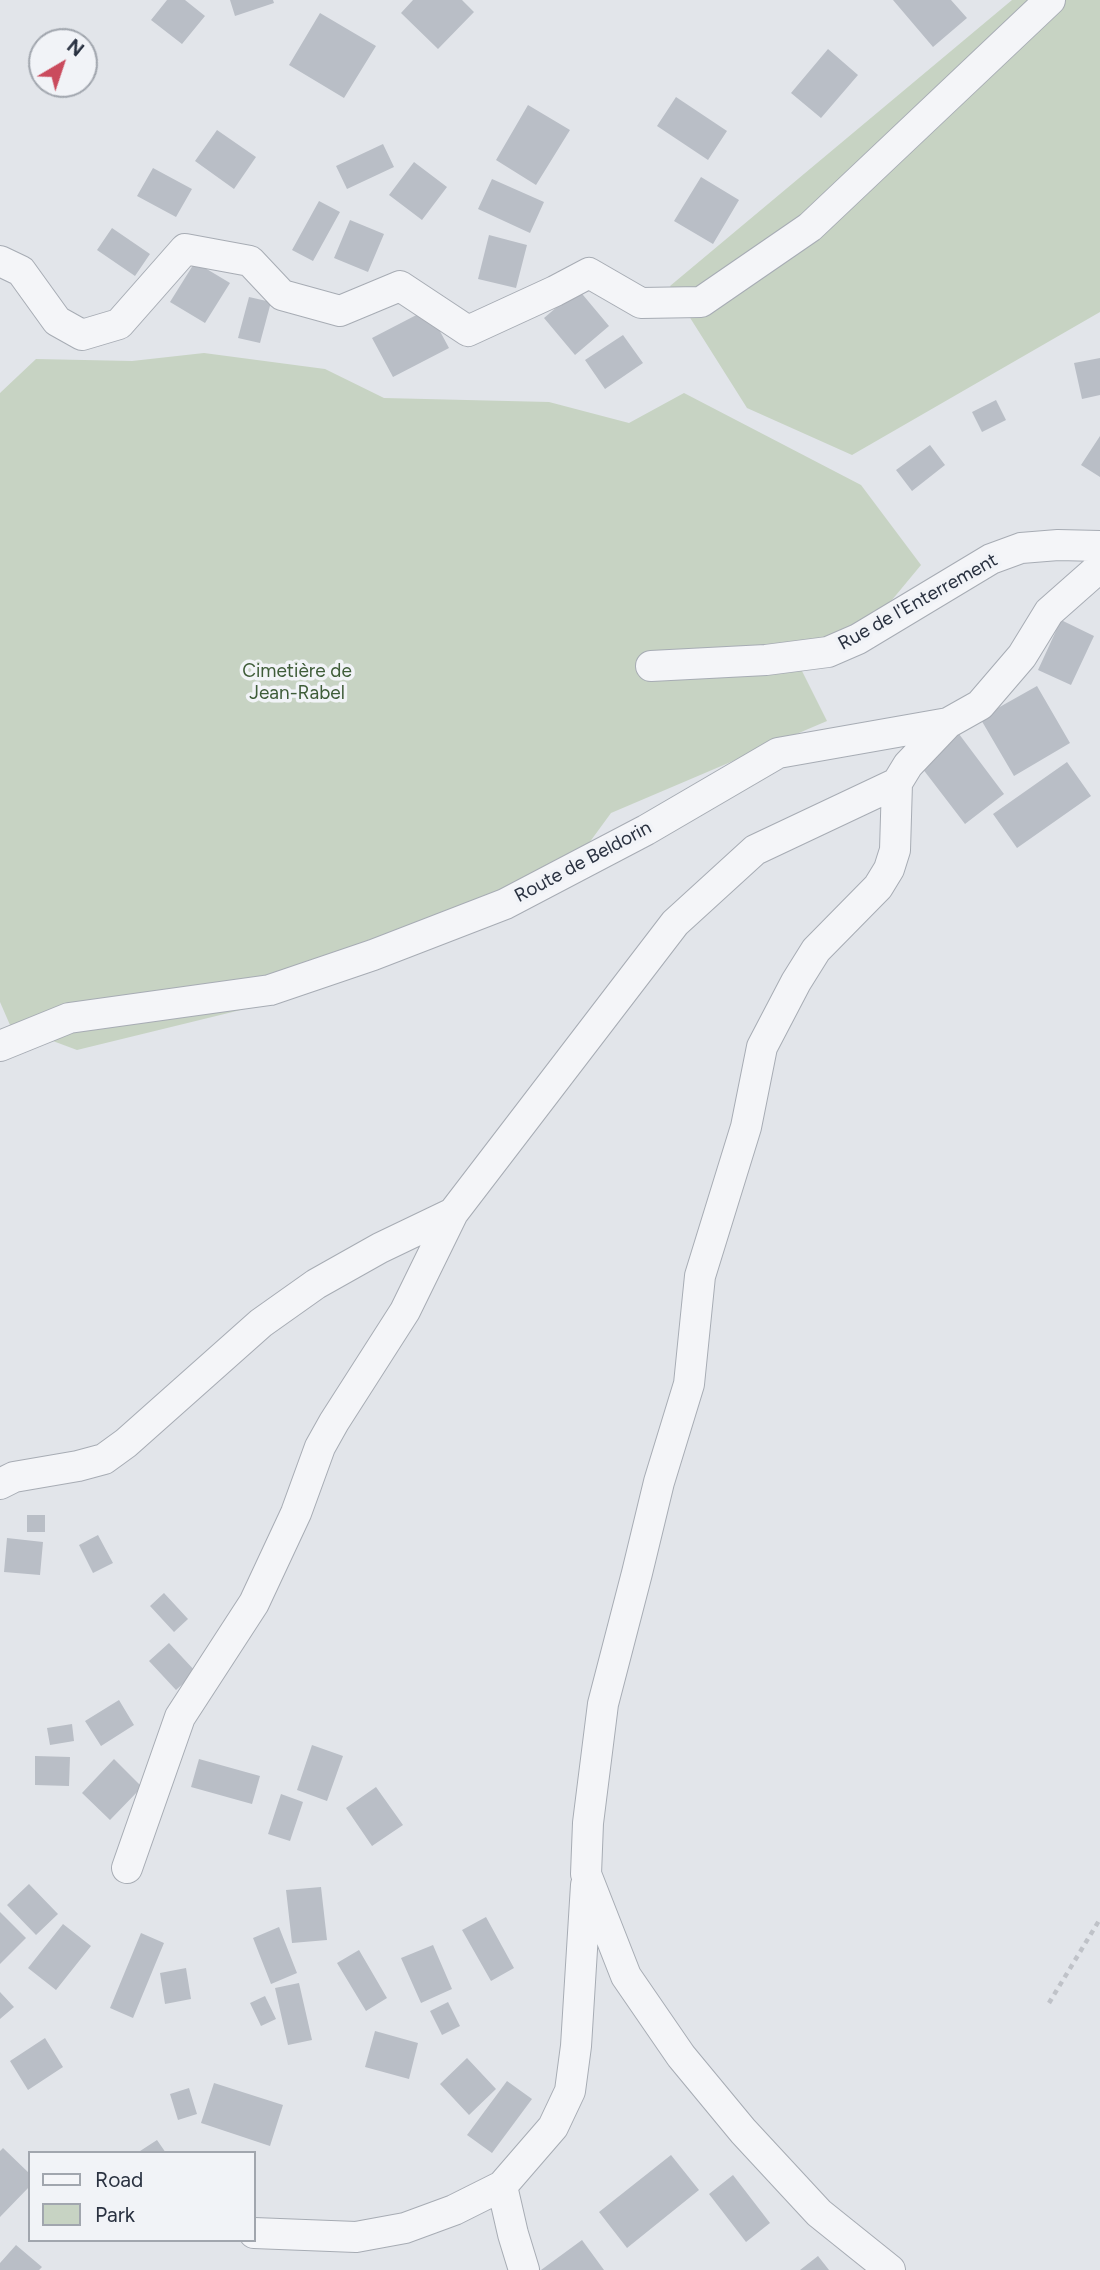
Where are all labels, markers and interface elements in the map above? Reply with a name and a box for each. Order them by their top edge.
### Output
north arrow [28,28,98,98]
text: N [62,34,88,61]
street label: Rue de l'Enterrement [834,549,1002,655]
park label: Cimetière de Jean-Rabel [242,660,352,704]
street label: Route de Beldorin [511,816,655,908]
legend [28,2151,256,2242]
text: Road [95,2167,143,2192]
text: Park [95,2202,135,2227]

